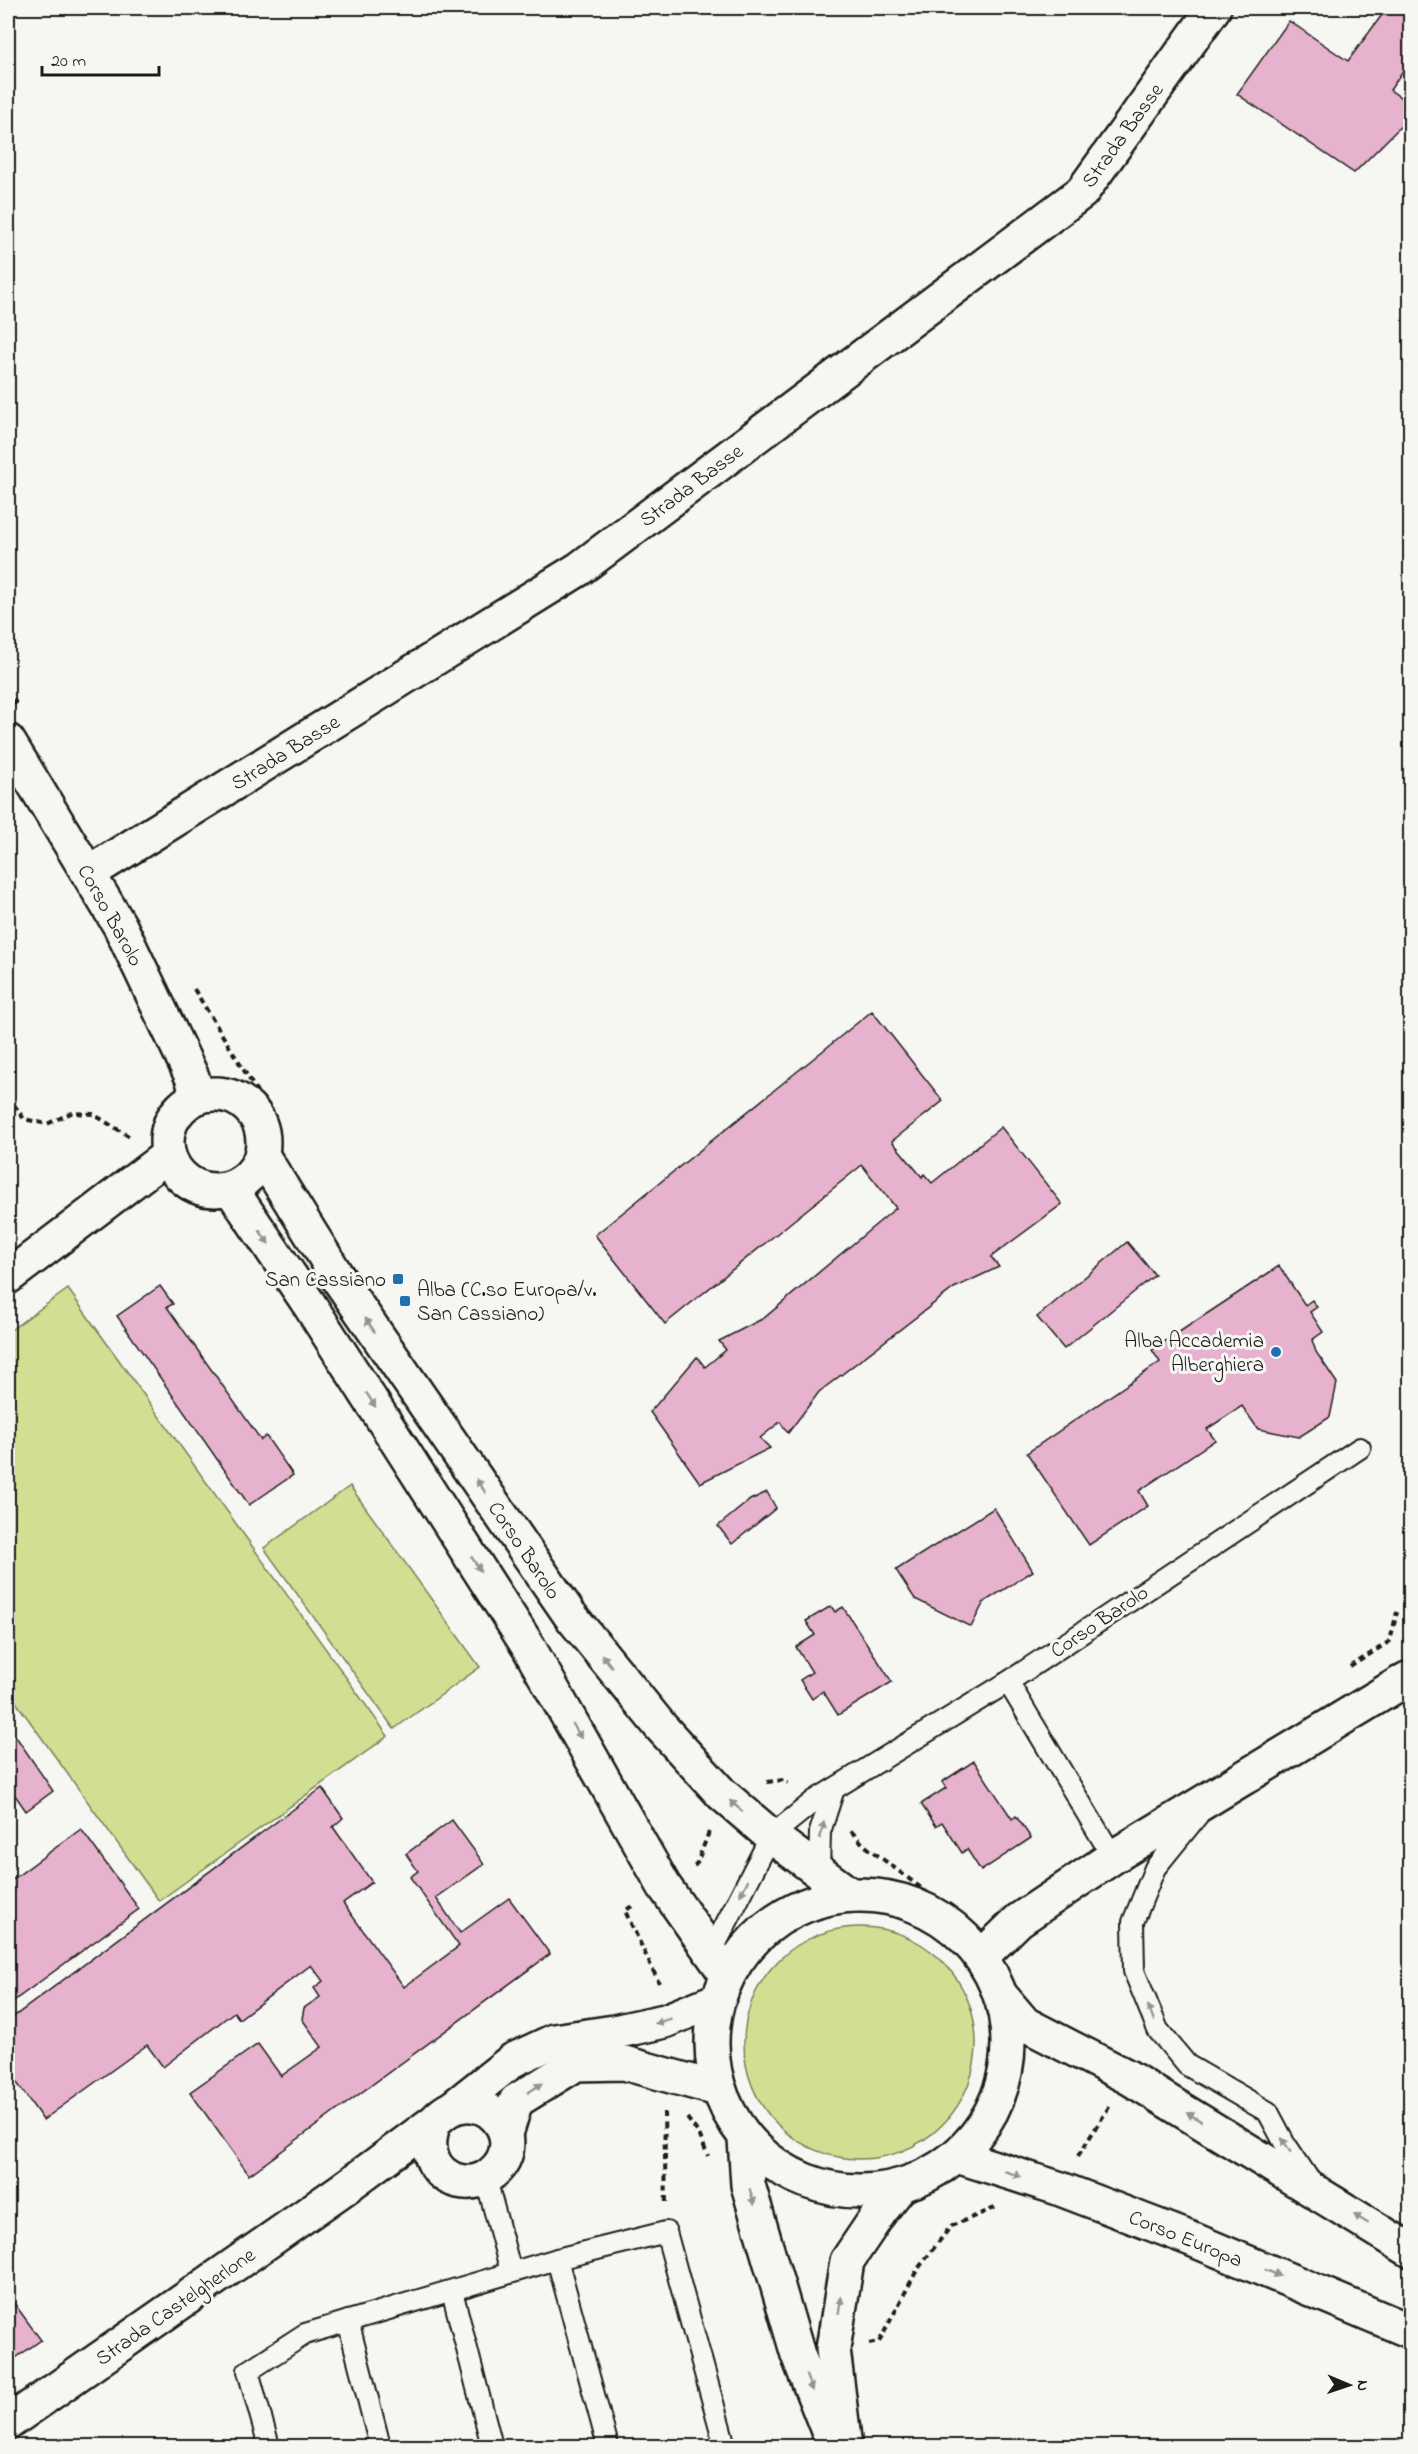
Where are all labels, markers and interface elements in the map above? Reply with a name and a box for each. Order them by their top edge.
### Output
scale bar [42,39,159,77]
text: 20 m [51,49,86,75]
street label: Strada Basse [1075,77,1172,195]
street label: Strada Basse [634,437,751,536]
street label: Strada Basse [226,708,347,799]
street label: Corso Barolo [69,859,150,973]
one-way arrow [258,1229,269,1245]
place label: San Cassiano [265,1266,386,1296]
marker: San Cassiano [391,1272,405,1286]
place label: Alba (C.so Europa/v. San Cassiano) [417,1276,596,1330]
marker: Alba (C.so Europa/v. San Cassiano) [398,1294,412,1308]
one-way arrow [365,1317,376,1333]
place label: Alba Accademia Alberghiera [1124,1327,1264,1383]
marker: Alba Accademia Alberghiera [1269,1345,1283,1359]
one-way arrow [365,1392,376,1408]
one-way arrow [475,1478,487,1494]
street label: Corso Barolo [479,1496,567,1606]
one-way arrow [470,1556,482,1572]
street label: Corso Barolo [1045,1579,1155,1667]
one-way arrow [600,1653,613,1669]
one-way arrow [571,1723,581,1740]
one-way arrow [729,1799,744,1813]
one-way arrow [817,1821,827,1839]
one-way arrow [740,1879,750,1897]
one-way arrow [1146,2004,1155,2022]
one-way arrow [654,2017,672,2026]
one-way arrow [527,2082,543,2094]
one-way arrow [1186,2112,1202,2123]
one-way arrow [1281,2137,1292,2153]
one-way arrow [1004,2169,1022,2179]
one-way arrow [748,2188,757,2206]
street label: Corso Europa [1124,2203,1247,2276]
one-way arrow [1353,2214,1369,2225]
street label: Strada Castelgherlone [90,2241,264,2376]
one-way arrow [1265,2268,1283,2278]
one-way arrow [836,2296,845,2315]
north arrow [1319,2355,1379,2415]
one-way arrow [804,2375,814,2393]
text: N [1350,2380,1374,2391]

